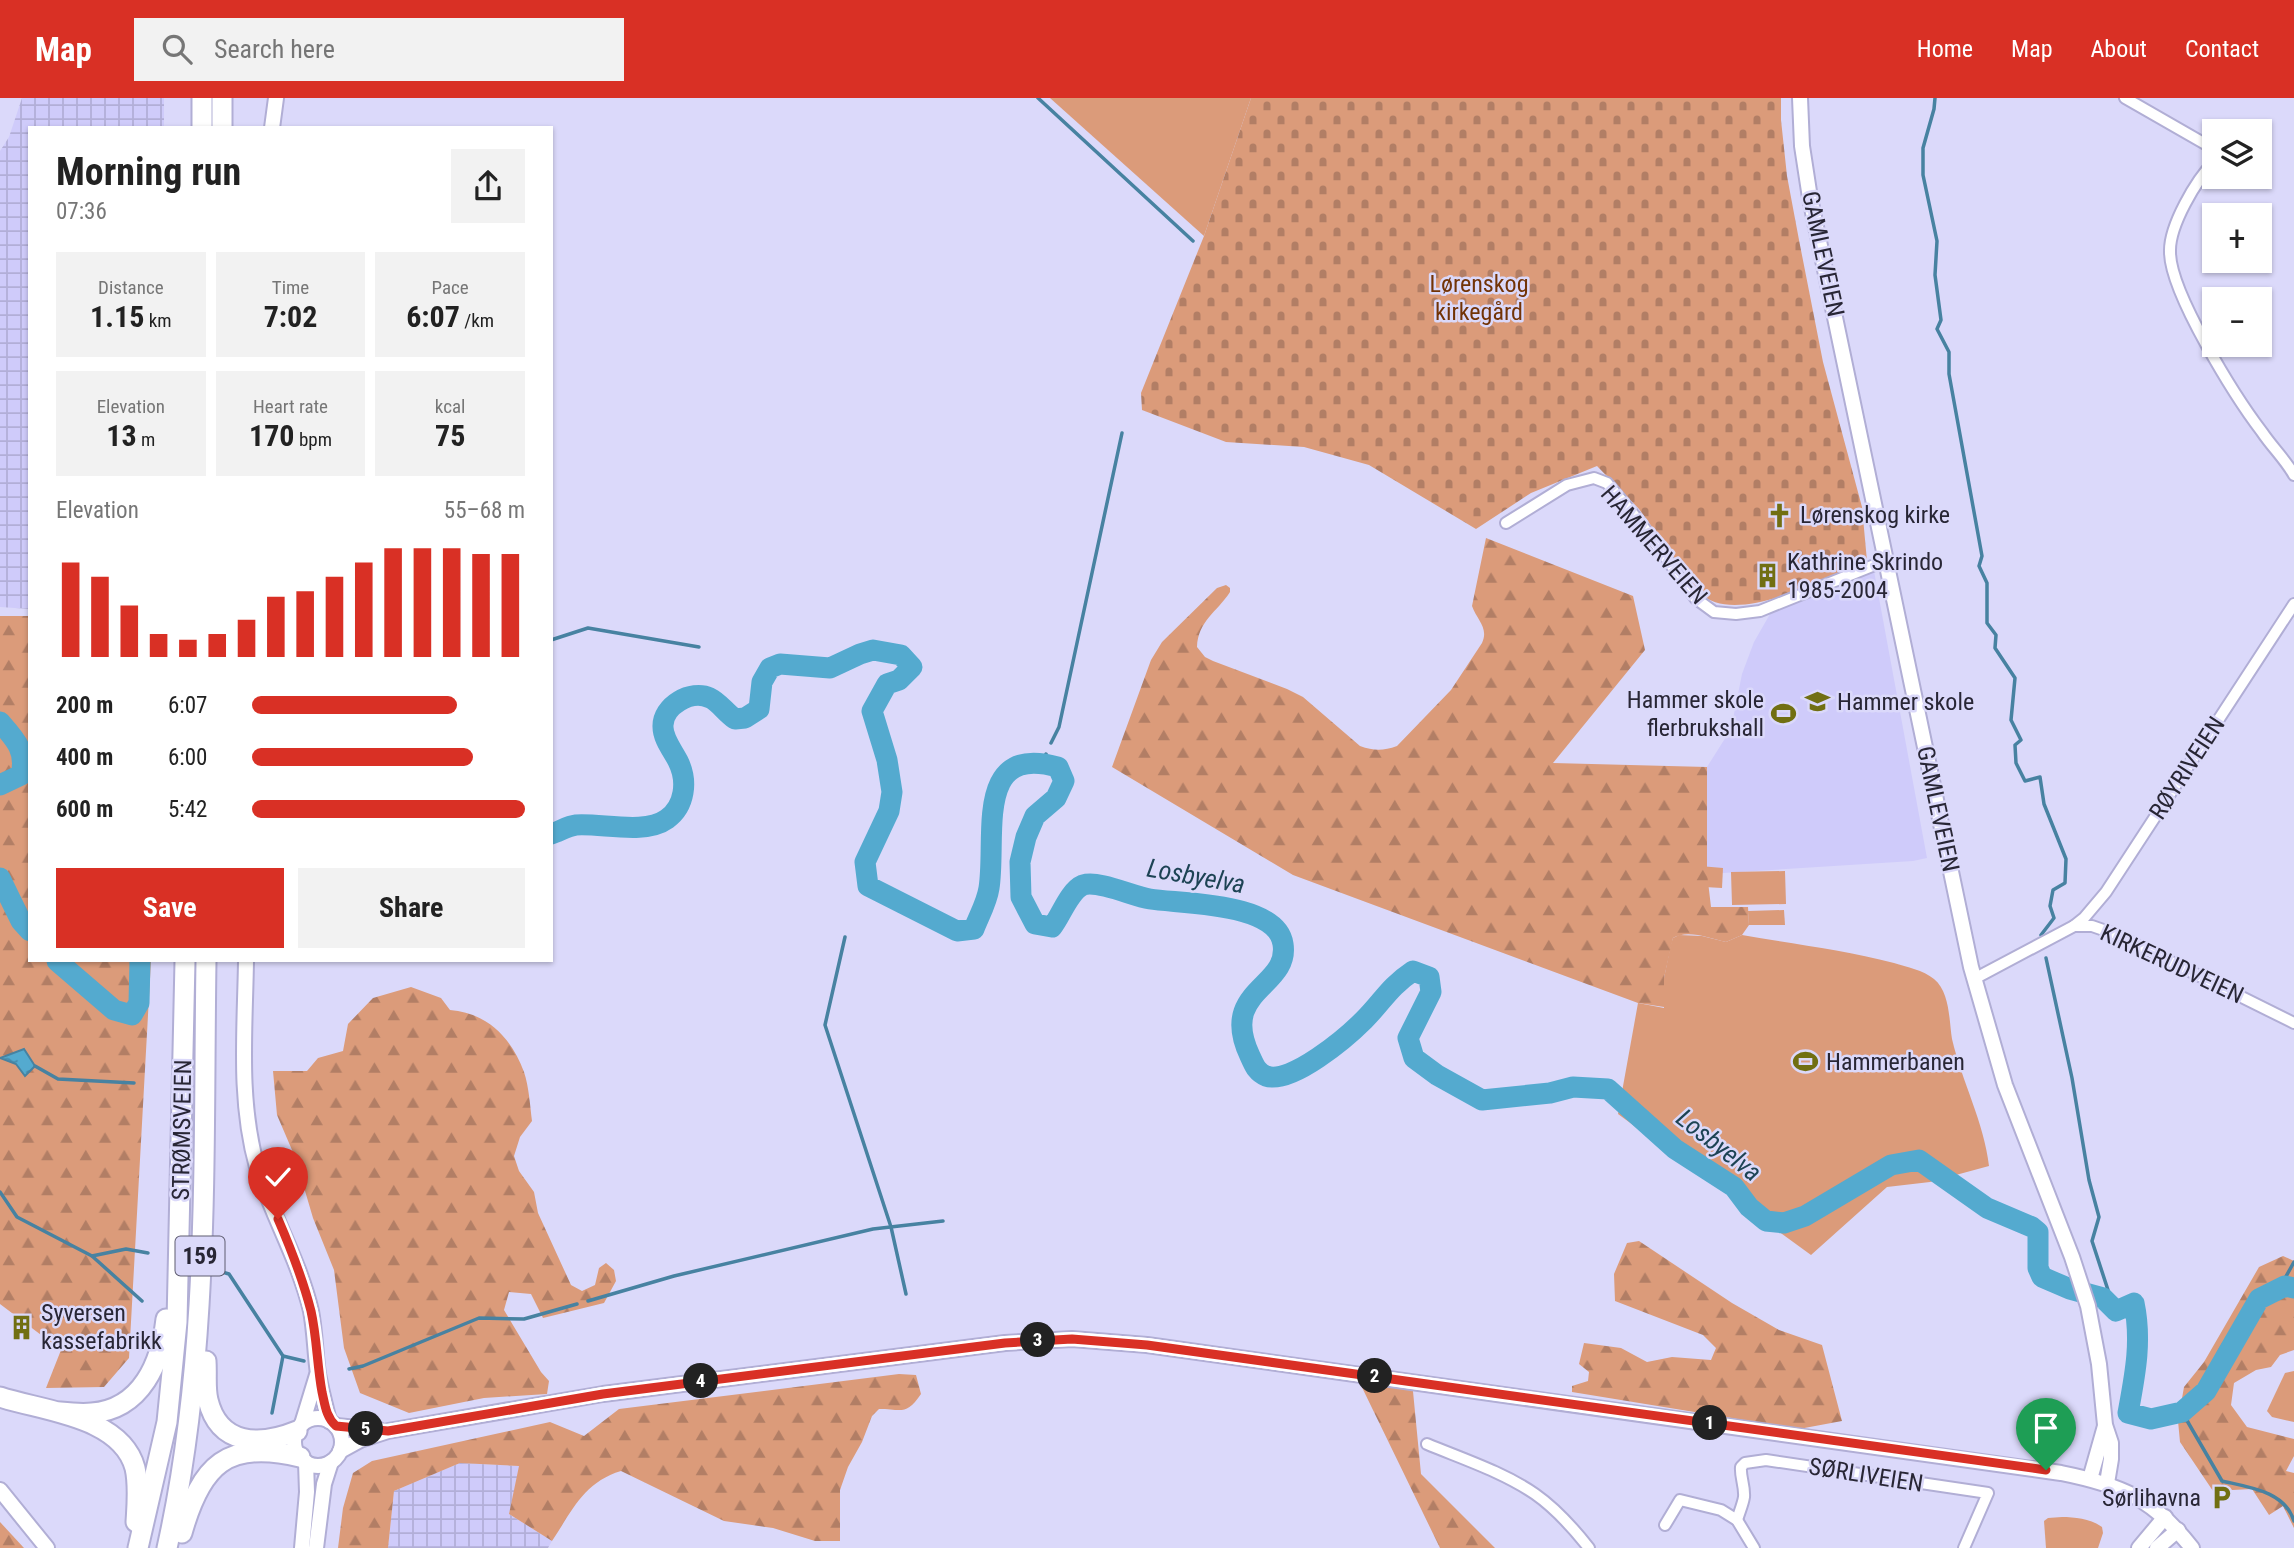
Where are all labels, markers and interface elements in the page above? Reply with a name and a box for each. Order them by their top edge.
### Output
search box [134,18,624,81]
text: Map [35,30,92,69]
icon: search [158,30,196,68]
text: Search here [214,34,335,64]
text: Home [1917,35,1973,63]
text: Map [2011,35,2053,63]
text: About [2091,35,2147,63]
text: Contact [2185,35,2259,63]
map controls [2202,119,2272,357]
button: layers [2202,119,2272,189]
button: share [451,149,525,223]
text: Morning run [56,150,241,194]
street label: GAMLEVEIEN [1796,189,1850,319]
text: 07:36 [56,198,107,225]
button: + [2202,203,2272,273]
park label: Lørenskog kirkegård [1430,270,1529,326]
text: Distance [98,276,164,299]
text: Time [272,276,309,299]
text: Pace [432,276,469,299]
button: − [2202,287,2272,357]
text: 1.15 [90,299,144,334]
text: 7:02 [264,299,317,334]
text: 6:07 [406,299,460,334]
text: km [144,309,172,332]
text: /km [460,309,494,332]
text: Elevation [97,395,165,418]
text: Heart rate [253,395,328,418]
text: kcal [435,395,465,418]
text: 13 [106,418,137,453]
text: 170 [249,418,295,453]
text: 75 [435,418,465,453]
text: m [137,428,155,451]
text: bpm [295,428,332,451]
street label: HAMMERVEIEN [1595,480,1713,610]
text: Elevation [56,497,139,524]
text: 55–68 m [444,497,525,524]
church icon: Lørenskog kirke [1766,501,1794,529]
place label: Lørenskog kirke [1800,501,1950,529]
place label: Kathrine Skrindo 1985-2004 [1787,548,1943,604]
building icon: Kathrine Skrindo 1985-2004 [1753,562,1781,590]
place label: Hammer skole flerbrukshall [1627,686,1764,742]
school or university icon: Hammer skole [1803,688,1831,716]
place label: Hammer skole [1837,688,1974,716]
text: 200 m [56,692,113,719]
text: 6:07 [168,692,207,719]
sports icon: Hammer skole flerbrukshall [1770,700,1798,728]
street label: RØYRIVEIEN [2143,711,2231,825]
text: 400 m [56,744,113,771]
text: 6:00 [168,744,207,771]
street label: GAMLEVEIEN [1911,744,1965,874]
text: 600 m [56,796,113,823]
text: 5:42 [168,796,207,823]
water label: Losbyelva [1145,853,1247,899]
button: Save [56,868,284,948]
button: Share [298,868,525,948]
street label: KIRKERUDVEIEN [2096,919,2248,1009]
sports icon: Hammerbanen [1792,1048,1820,1076]
place label: Hammerbanen [1826,1048,1965,1076]
street label: STRØMSVEIEN [167,1059,197,1201]
water label: Losbyelva [1671,1103,1767,1187]
pin [248,1147,308,1219]
icon: check [259,1158,297,1196]
road number: 159 [176,1236,224,1275]
place label: Syversen kassefabrikk [41,1299,162,1355]
building icon: Syversen kassefabrikk [7,1313,35,1341]
pin: 3 [1020,1322,1056,1358]
text: 3 [1033,1328,1042,1351]
pin: 2 [1358,1358,1392,1394]
pin: 4 [684,1364,718,1398]
text: 2 [1370,1364,1379,1387]
text: 4 [696,1369,705,1392]
pin [2016,1398,2076,1470]
pin: 1 [1692,1406,1728,1440]
icon: arrive [2027,1409,2065,1447]
text: 1 [1705,1411,1714,1434]
pin: 5 [348,1412,384,1446]
text: 5 [361,1417,370,1440]
street label: SØRLIVEIEN [1807,1452,1925,1498]
place label: Sørlihavna [2102,1484,2201,1512]
parking icon: Sørlihavna [2207,1484,2235,1512]

